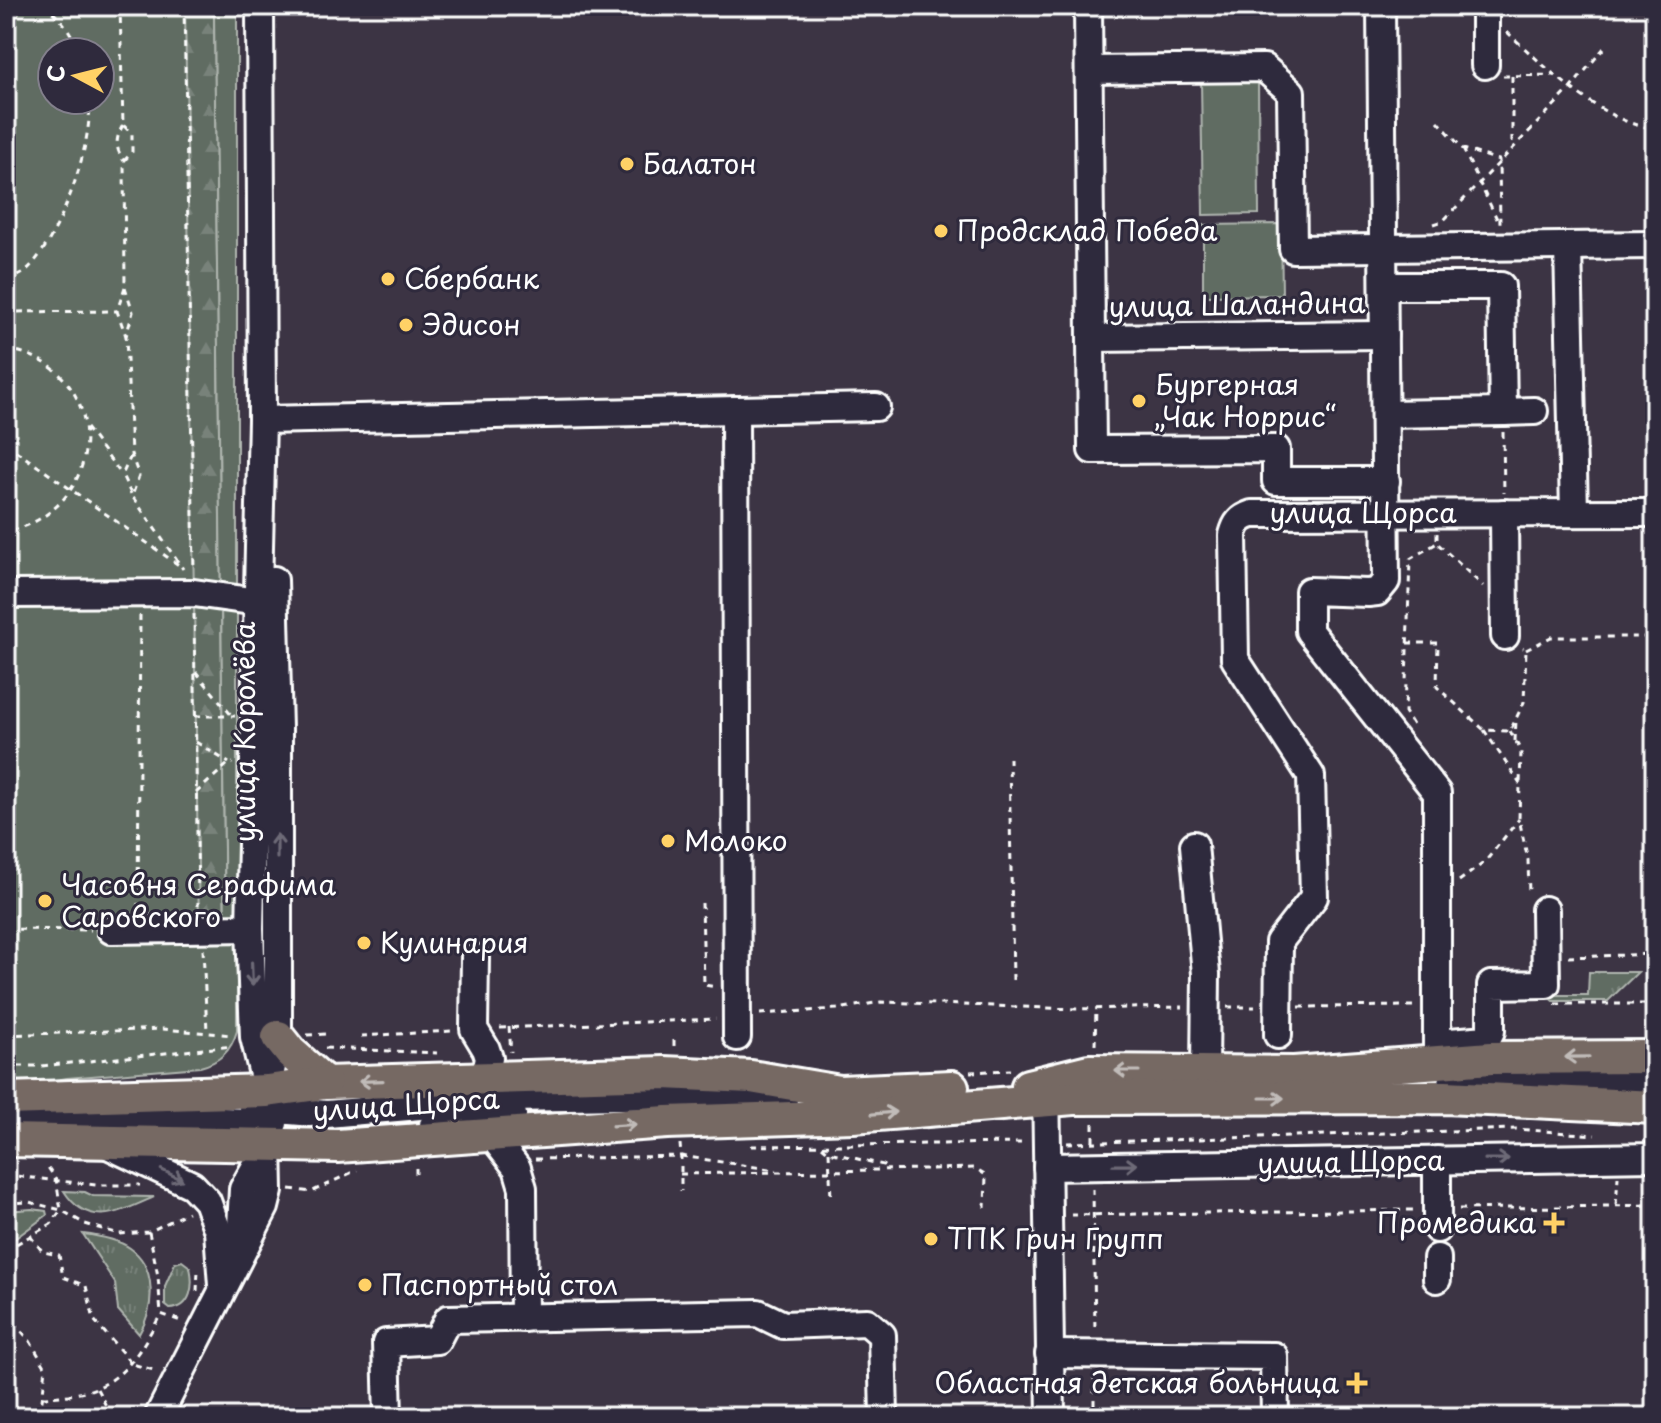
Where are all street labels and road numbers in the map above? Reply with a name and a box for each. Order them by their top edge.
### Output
street label: улица Шаландина [1108,280,1366,327]
street label: улица Щорса [1269,490,1457,533]
street label: улица Королёва [222,621,265,842]
street label: улица Щорса [311,1075,501,1131]
street label: улица Щорса [1257,1137,1446,1184]

